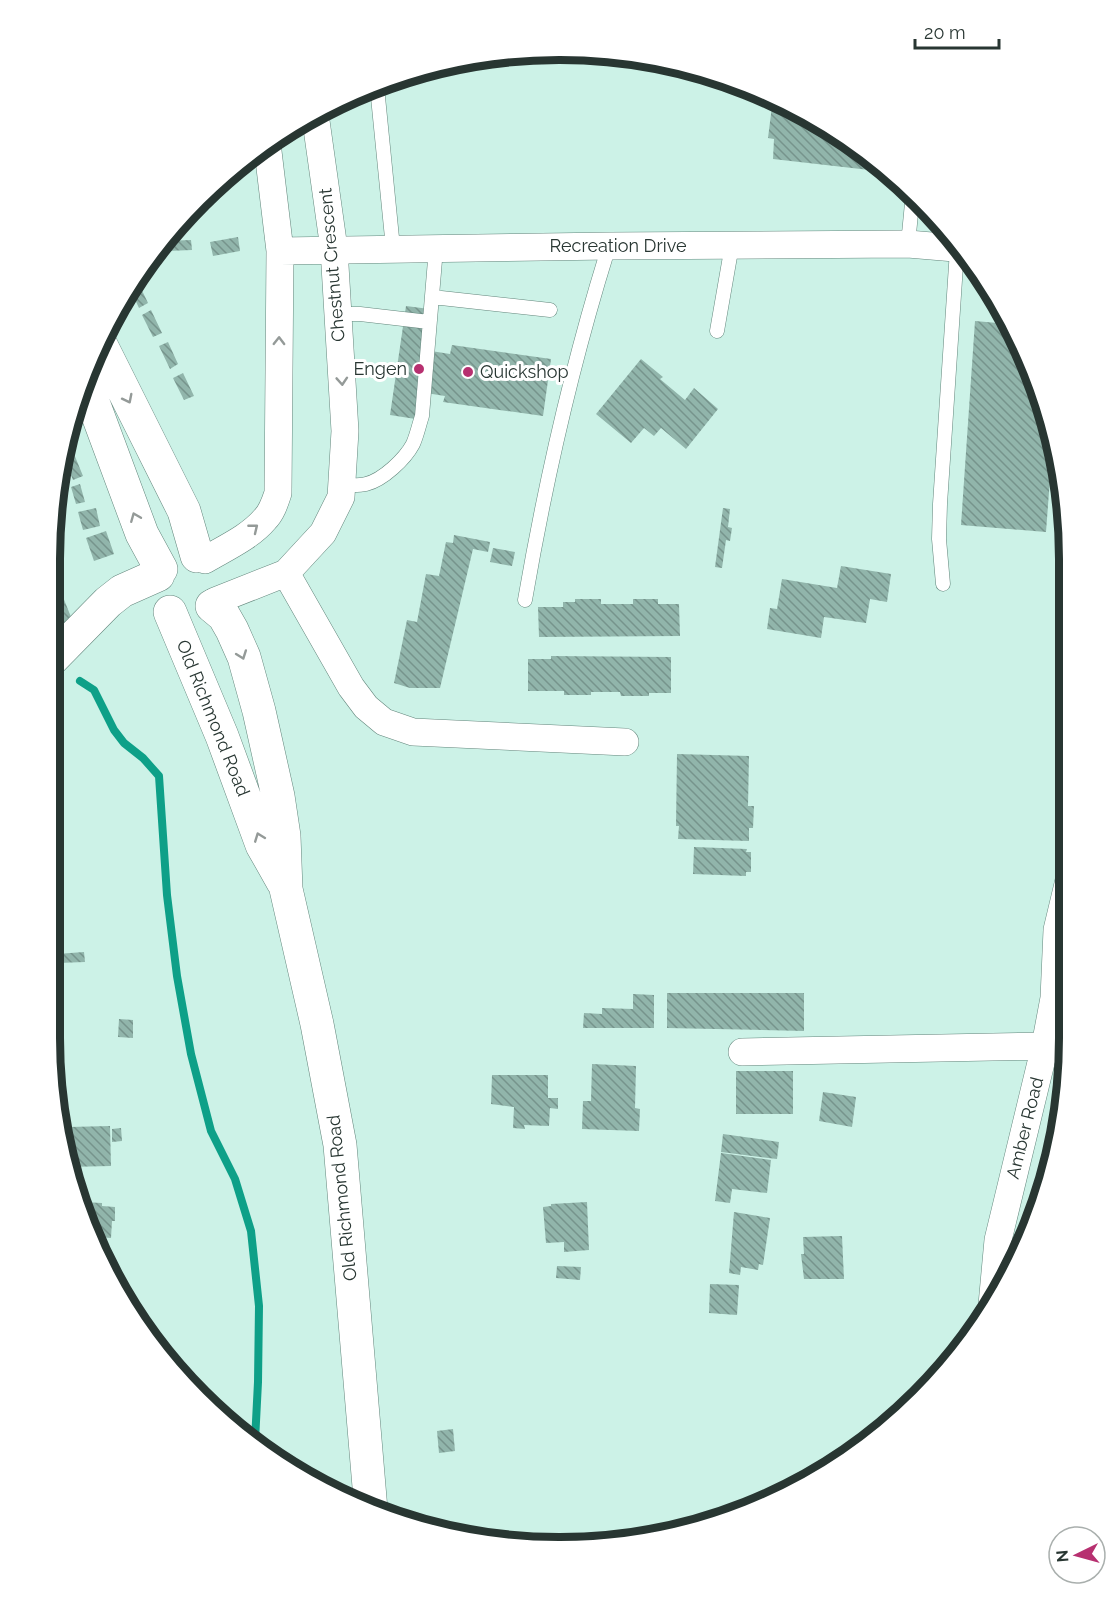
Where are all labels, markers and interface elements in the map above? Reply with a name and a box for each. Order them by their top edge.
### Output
scale bar [915,12,999,50]
text: 20 m [924,22,966,43]
street label: Chestnut Crescent [314,187,349,343]
street label: Recreation Drive [550,235,687,256]
one-way arrow [273,337,286,346]
place label: Engen [353,358,407,379]
place label: Quickshop [480,361,569,382]
marker: Engen [412,362,426,376]
marker: Quickshop [461,365,475,379]
one-way arrow [335,377,348,386]
one-way arrow [120,393,132,404]
one-way arrow [130,512,142,523]
one-way arrow [248,524,259,535]
street label: Old Richmond Road [172,637,254,799]
one-way arrow [235,649,248,660]
one-way arrow [254,833,266,844]
street label: Amber Road [1002,1075,1047,1181]
street label: Old Richmond Road [322,1114,361,1282]
north arrow [1047,1525,1107,1585]
text: N [1053,1549,1073,1563]

